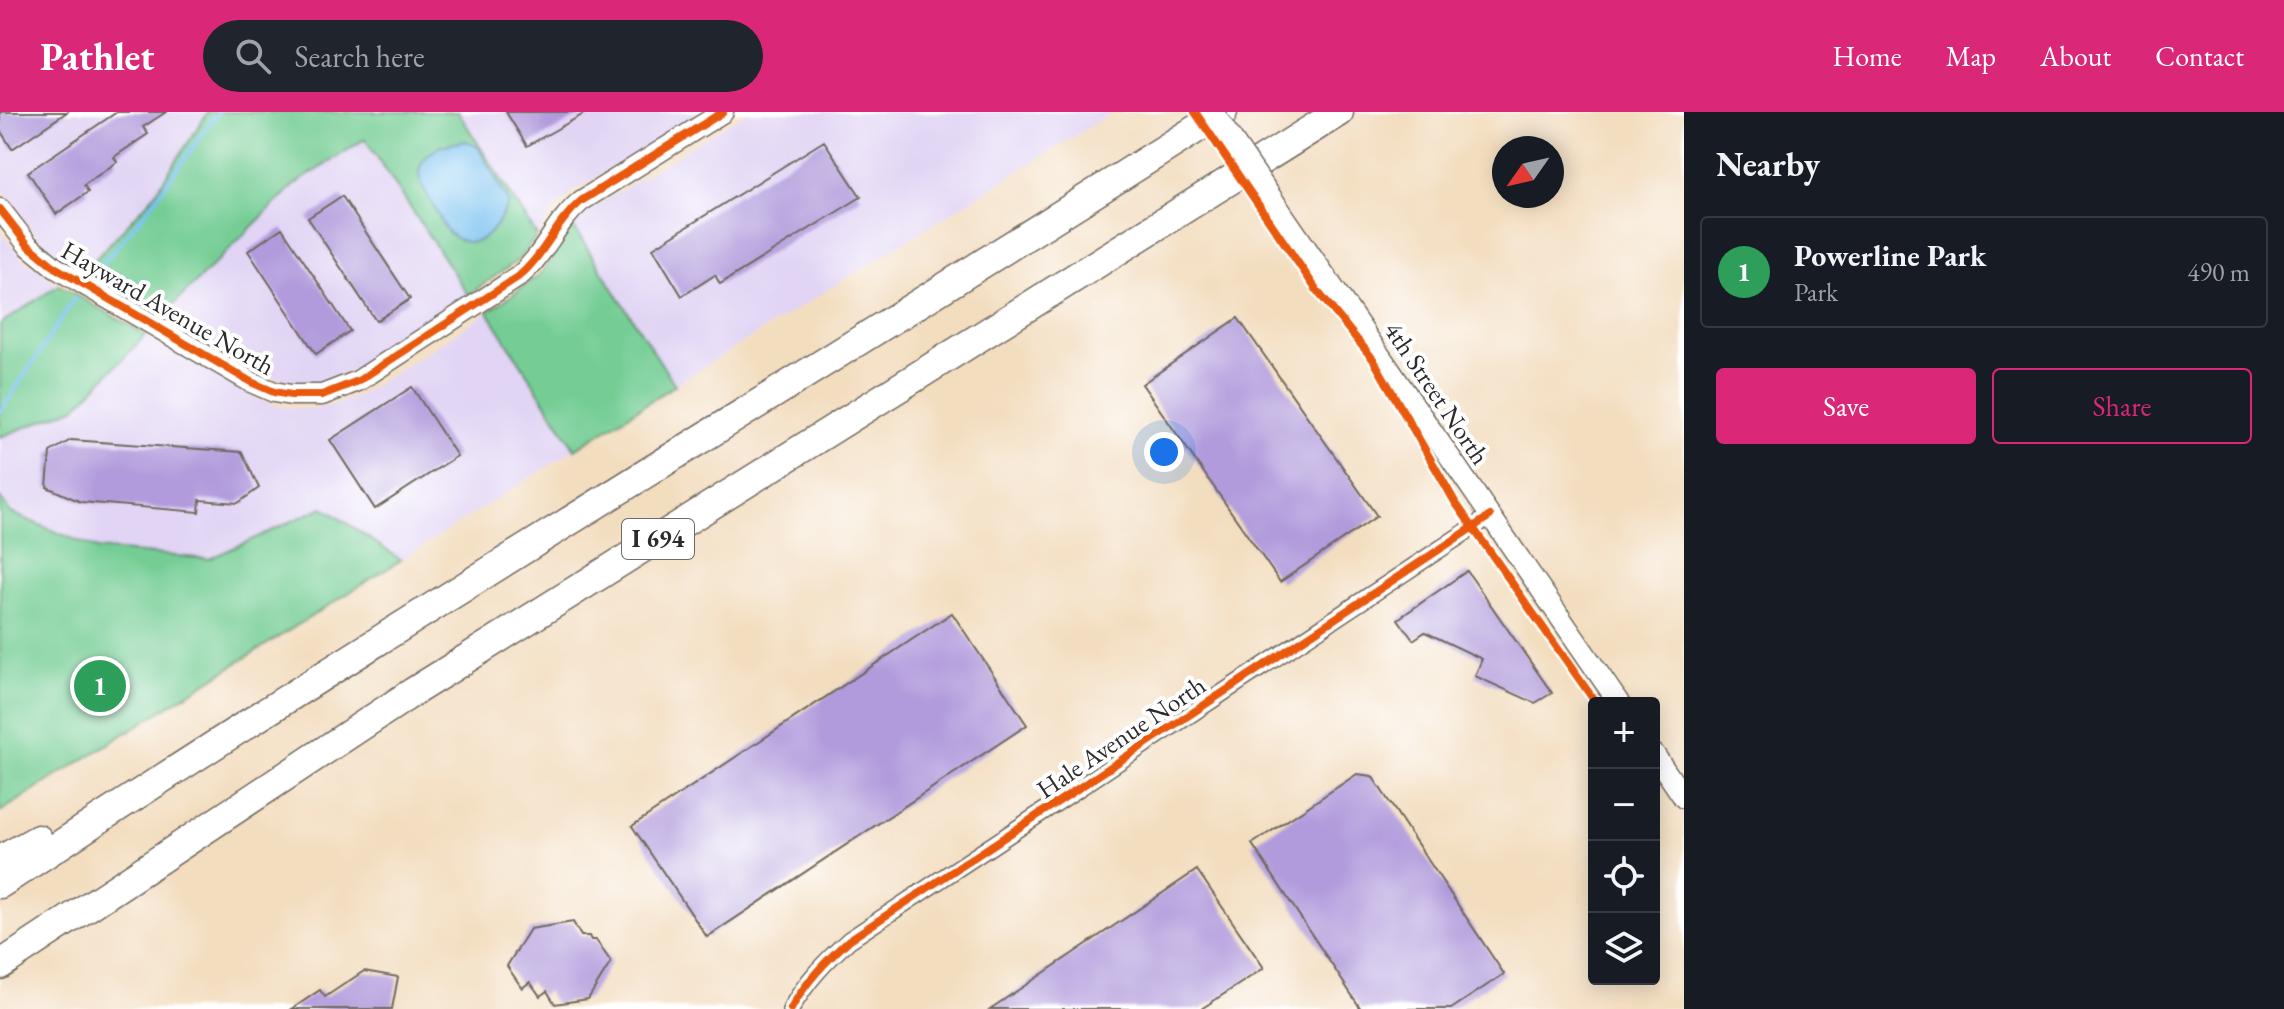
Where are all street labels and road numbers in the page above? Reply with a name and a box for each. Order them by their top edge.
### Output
street label: Hayward Avenue North [55,233,281,383]
street label: 4th Street North [1377,315,1497,471]
road number: I 694 [622,519,694,559]
street label: Hale Avenue North [1030,668,1212,806]

